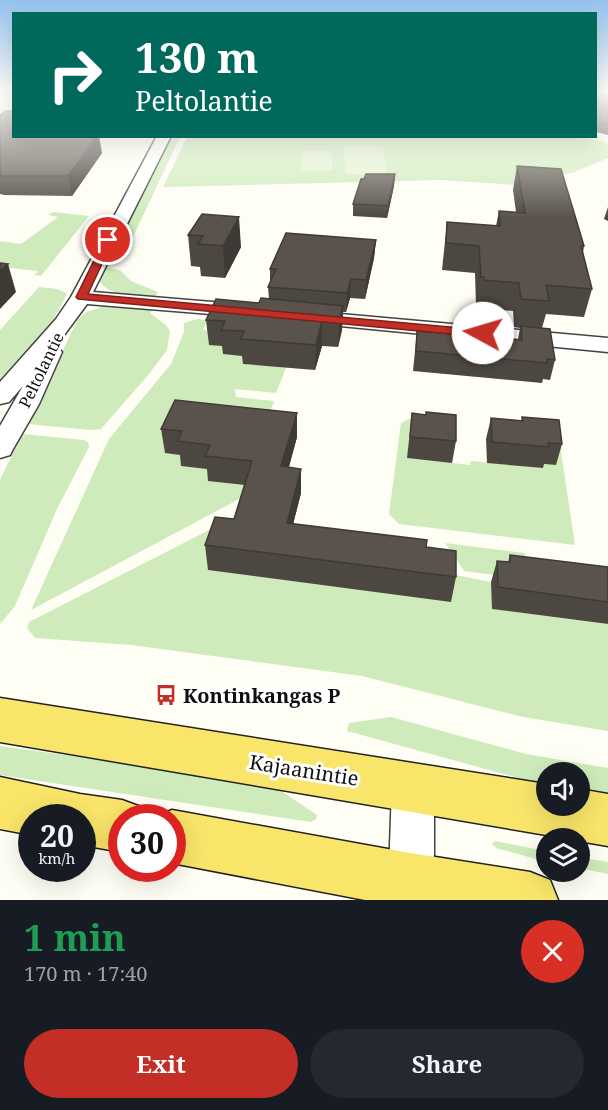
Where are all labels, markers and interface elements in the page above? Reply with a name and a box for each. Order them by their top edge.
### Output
text: 130 m [135,28,259,85]
icon: right [36,36,114,114]
text: Peltolantie [135,82,273,119]
pin [82,214,133,265]
icon: arrive [91,223,124,256]
position arrow [451,301,515,365]
street label: Peltolantie [13,328,69,412]
place label: Kontinkangas P [183,682,340,709]
bus stop icon: Kontinkangas P [154,683,178,707]
street label: Kajaanintie [248,748,360,792]
map controls [536,762,590,882]
button: sound [536,762,590,816]
speed limit sign: 30 [108,804,186,882]
text: 20 [40,815,74,856]
button: layers [536,828,590,882]
text: km/h [39,848,75,868]
text: 1 min [24,913,126,962]
button: close [521,920,584,983]
text: 170 m · 17:40 [24,960,147,987]
button: Exit [24,1029,298,1098]
button: Share [310,1029,584,1098]

